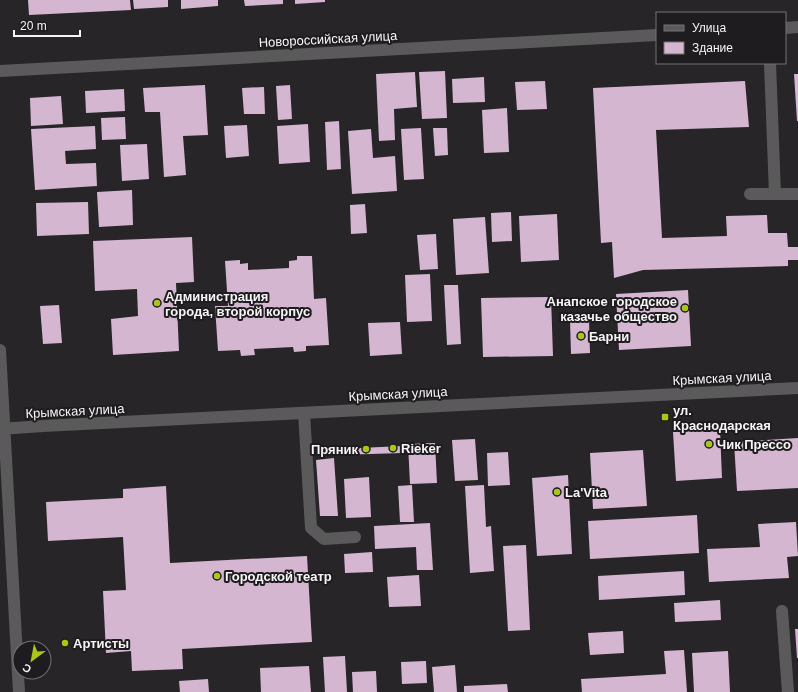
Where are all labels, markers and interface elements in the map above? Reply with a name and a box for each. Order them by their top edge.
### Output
scale bar [14,12,80,38]
legend [656,12,786,64]
text: 20 m [20,19,47,33]
text: Улица [692,21,726,35]
street label: Новороссийская улица [258,28,398,50]
text: Здание [692,41,733,55]
place label: Администрация города, второй корпус [165,289,310,319]
place label: Анапское городское казачье общество [547,294,677,324]
marker: Администрация города, второй корпус [152,298,162,308]
marker: Анапское городское казачье общество [680,303,690,313]
place label: Барни [589,329,629,344]
marker: Барни [576,331,586,341]
street label: Крымская улица [672,368,773,388]
street label: Крымская улица [348,384,449,404]
street label: Крымская улица [25,401,126,421]
place label: ул. Краснодарская [673,403,771,433]
marker: ул. Краснодарская [660,412,670,422]
place label: Чик Прессо [717,437,791,452]
marker: Чик Прессо [704,439,714,449]
place label: Rieker [401,441,441,456]
place label: Пряник [311,442,358,457]
marker: Rieker [388,443,398,453]
marker: Пряник [361,444,371,454]
place label: La'Vita [565,485,608,500]
marker: La'Vita [552,487,562,497]
place label: Городской театр [225,569,332,584]
marker: Городской театр [212,571,222,581]
place label: Артисты [73,636,129,651]
marker: Артисты [60,638,70,648]
north arrow [12,640,52,680]
text: С [20,661,33,676]

